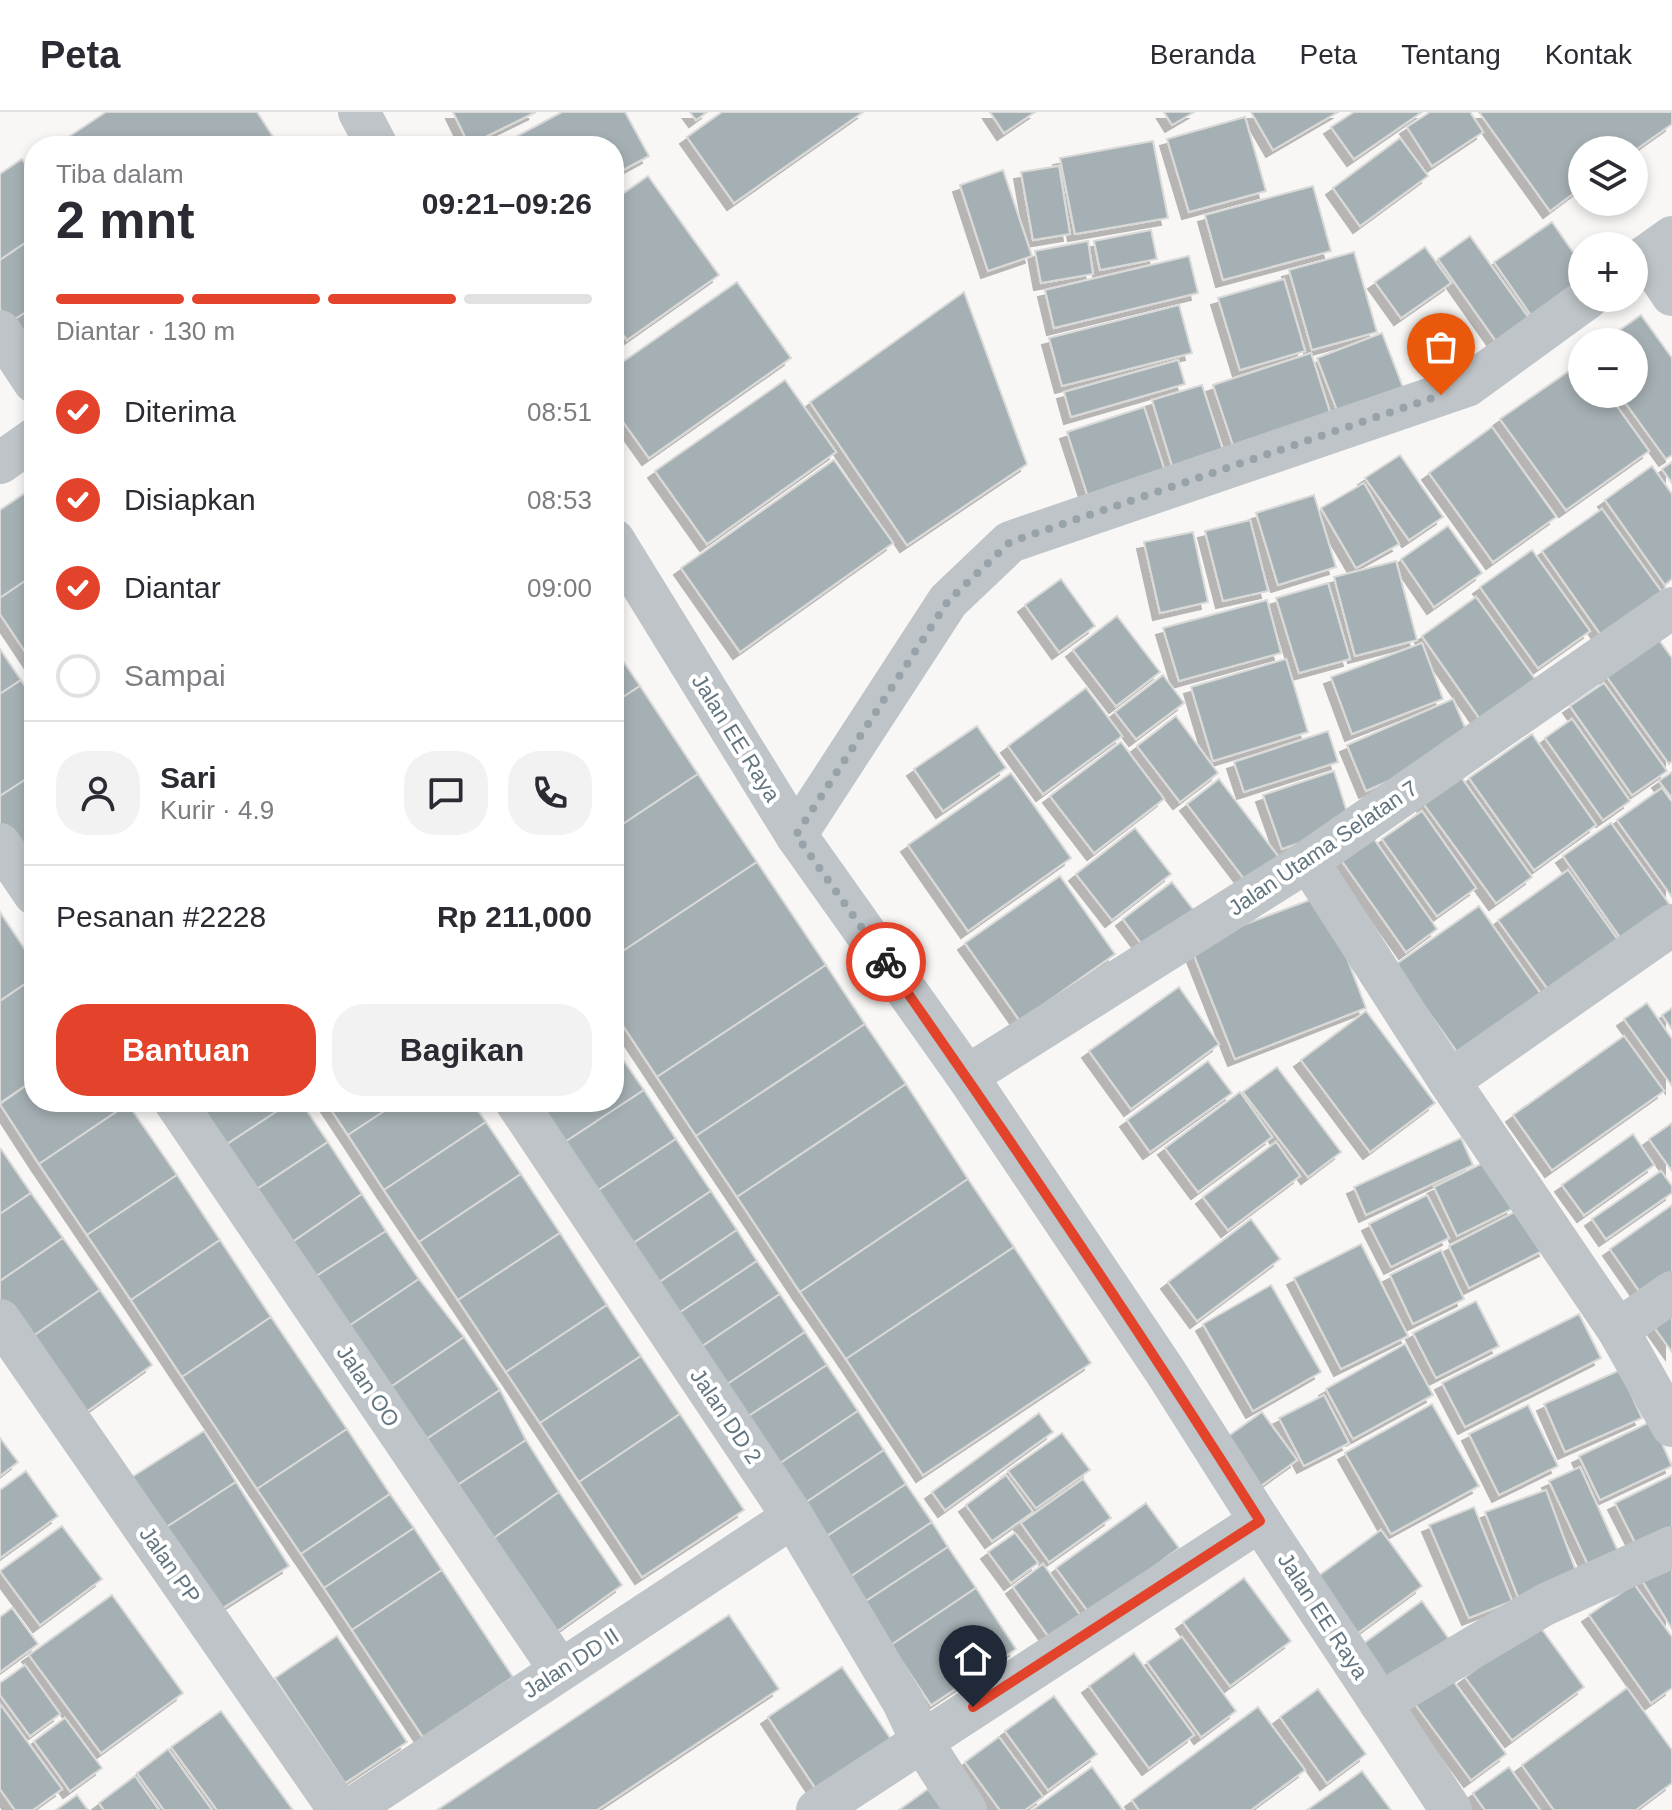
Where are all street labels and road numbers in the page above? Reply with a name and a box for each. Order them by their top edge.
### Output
street label: Jalan EE Raya [687,670,786,807]
street label: Jalan Utama Selatan 7 [1224,775,1422,921]
street label: Jalan OO [332,1340,404,1432]
street label: Jalan DD 2 [685,1364,767,1468]
street label: Jalan PP [135,1522,205,1608]
street label: Jalan EE Raya [1273,1548,1374,1684]
street label: Jalan DD II [519,1623,623,1703]

